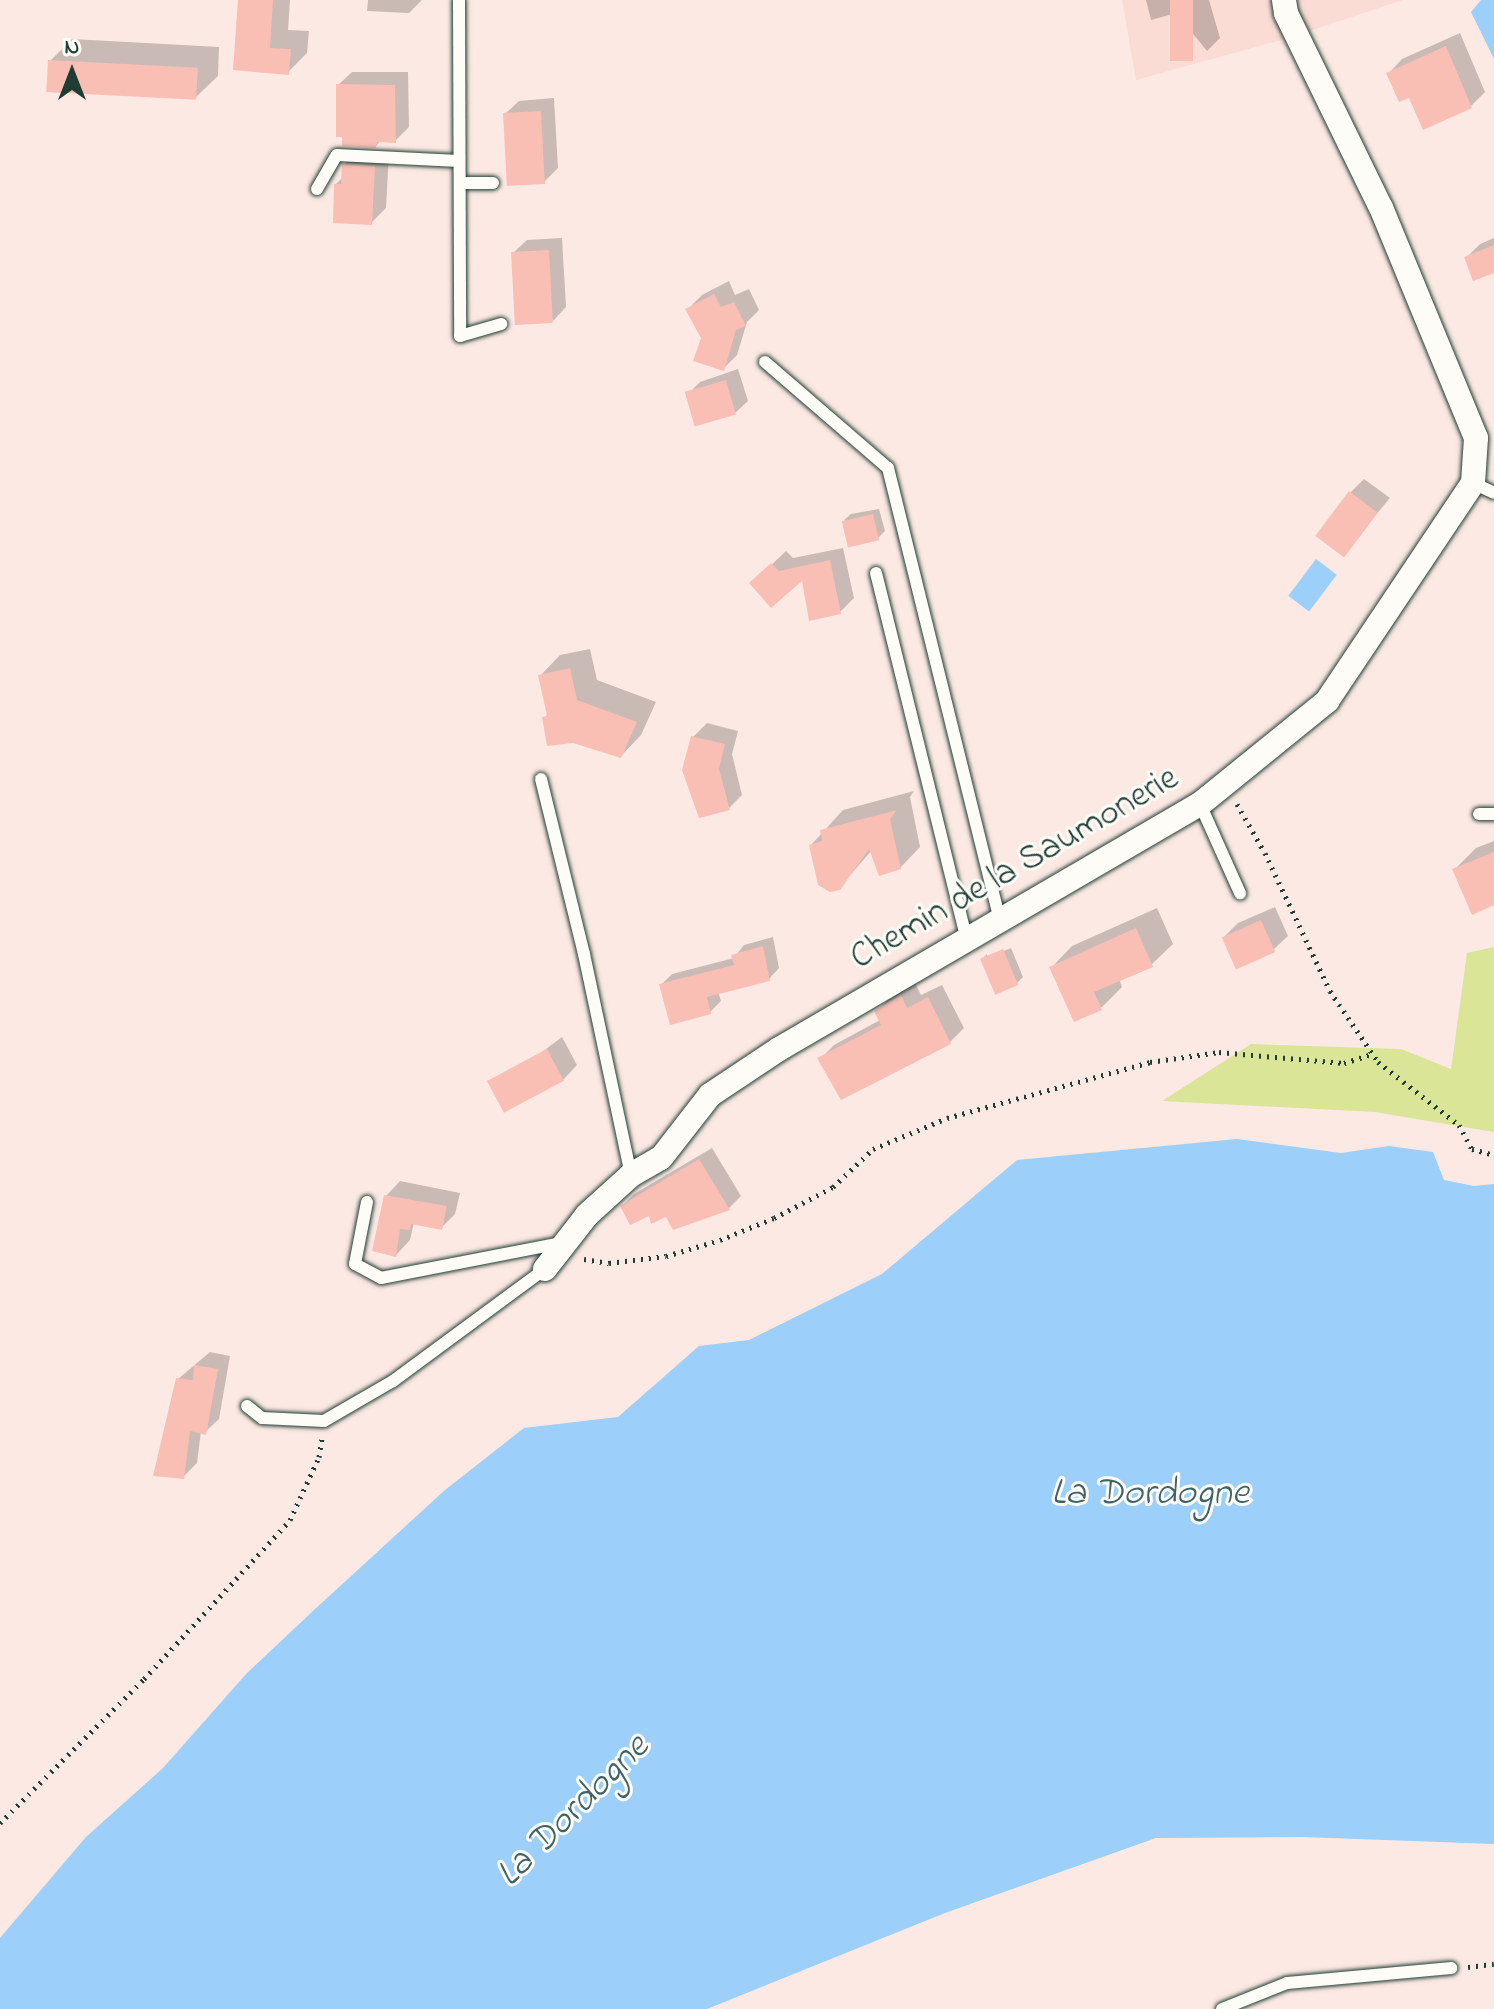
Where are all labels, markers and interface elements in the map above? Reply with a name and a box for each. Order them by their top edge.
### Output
north arrow [32,32,112,112]
text: N [65,32,79,64]
street label: Chemin de la Saumonerie [843,757,1187,981]
water label: La Dordogne [1051,1472,1249,1518]
water label: La Dordogne [488,1726,660,1898]

